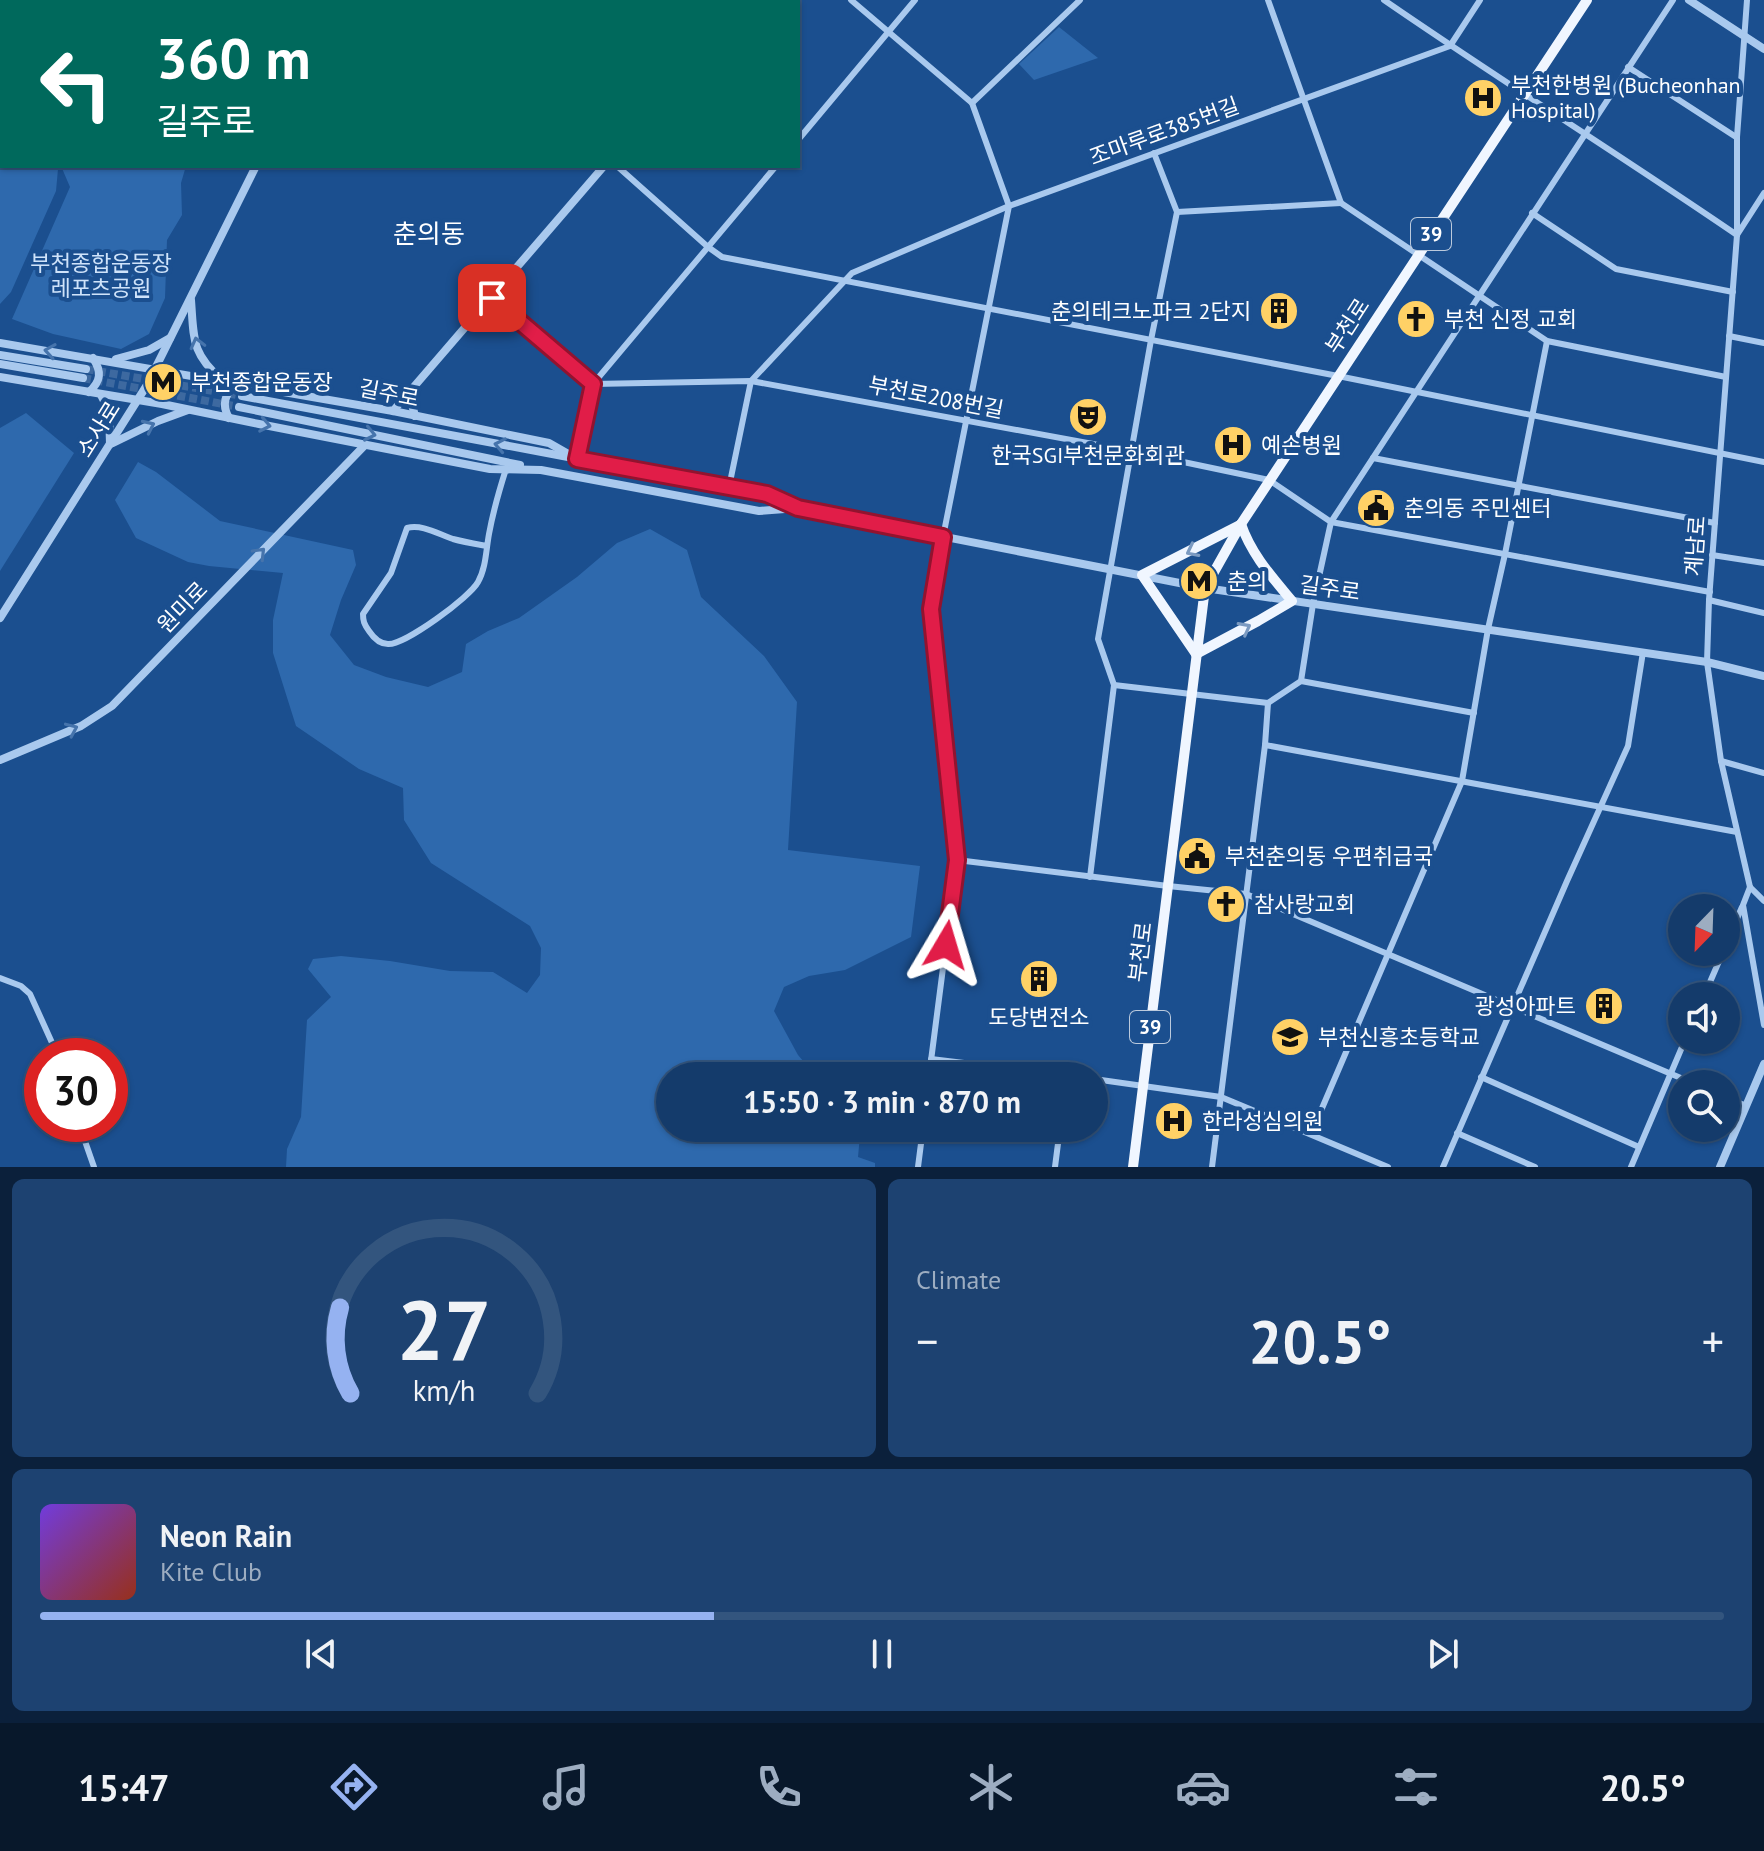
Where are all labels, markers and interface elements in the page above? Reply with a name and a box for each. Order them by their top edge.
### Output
text: 360 m [156,22,311,94]
icon: left [24,32,128,136]
place label: 부천한병원 (Bucheonhan Hospital) [1511,71,1741,124]
hospital icon: 부천한병원 (Bucheonhan Hospital) [1462,77,1504,119]
street label: 조마루로385번길 [1085,91,1243,171]
text: 길주로 [156,97,255,144]
district label: 춘의동 [393,217,465,250]
road number: 39 [1411,218,1451,250]
park label: 부천종합운동장 레포츠공원 [30,249,172,302]
pin [458,264,526,332]
icon: arrive [470,276,514,320]
building icon: 춘의테크노파크 2단지 [1258,290,1300,332]
street label: 부천로 [1319,293,1375,359]
place label: 춘의테크노파크 2단지 [1051,297,1251,325]
church icon: 부천 신정 교회 [1395,298,1437,340]
place label: 부천 신정 교회 [1444,305,1577,333]
one-way arrow [189,337,206,351]
one-way arrow [44,343,57,360]
metro station icon: 부천종합운동장 [142,361,184,403]
place label: 부천종합운동장 [191,368,333,396]
street label: 부천로208번길 [866,370,1006,424]
street label: 길주로 [357,373,421,413]
street label: 소사로 [70,396,126,462]
theatre icon: 한국SGI부천문화회관 [1067,396,1109,438]
one-way arrow [258,416,272,433]
one-way arrow [140,420,155,436]
hospital icon: 예손병원 [1212,424,1254,466]
one-way arrow [363,425,376,442]
place label: 예손병원 [1261,431,1342,459]
one-way arrow [493,437,507,454]
place label: 한국SGI부천문화회관 [991,441,1185,469]
public building icon: 춘의동 주민센터 [1355,487,1397,529]
place label: 춘의동 주민센터 [1404,494,1552,522]
street label: 계남로 [1679,515,1711,577]
one-way arrow [1185,541,1200,556]
one-way arrow [251,548,265,562]
metro station icon: 춘의 [1178,560,1220,602]
place label: 춘의 [1227,567,1267,595]
street label: 길주로 [1298,570,1362,606]
street label: 원미로 [151,575,213,639]
one-way arrow [1236,623,1251,638]
one-way arrow [64,723,78,739]
public building icon: 부천춘의동 우편취급국 [1176,835,1218,877]
place label: 부천춘의동 우편취급국 [1225,842,1433,870]
church icon: 참사랑교회 [1205,883,1247,925]
place label: 참사랑교회 [1254,890,1355,918]
north arrow [1668,894,1740,966]
map controls [1668,894,1740,1142]
position arrow [904,903,988,987]
street label: 부천로 [1122,920,1158,984]
building icon: 도당변전소 [1018,958,1060,1000]
button: sound [1668,982,1740,1054]
building icon: 광성아파트 [1583,985,1625,1027]
place label: 광성아파트 [1475,992,1576,1020]
place label: 도당변전소 [988,1003,1090,1031]
road number: 39 [1130,1011,1170,1043]
school or university icon: 부천신흥초등학교 [1269,1016,1311,1058]
place label: 부천신흥초등학교 [1318,1023,1480,1051]
speed limit sign: 30 [24,1038,128,1142]
button: search [1668,1070,1740,1142]
text: 15:50 · 3 min · 870 m [743,1082,1021,1121]
hospital icon: 한라성심의원 [1153,1100,1195,1142]
place label: 한라성심의원 [1202,1107,1323,1135]
text: Climate [916,1263,1001,1296]
text: 27 [397,1275,491,1383]
text: 20.5° [1248,1302,1392,1380]
text: − [916,1312,938,1369]
text: + [1702,1312,1724,1369]
text: km/h [413,1372,475,1409]
text: Neon Rain [160,1516,292,1555]
text: Kite Club [160,1555,262,1588]
icon: previous [299,1632,343,1676]
icon: pause [860,1632,904,1676]
icon: next [1421,1632,1465,1676]
icon: directions [326,1759,382,1815]
icon: music [538,1759,594,1815]
icon: phone [751,1759,807,1815]
icon: climate [963,1759,1019,1815]
icon: car [1175,1759,1231,1815]
icon: filters [1388,1759,1444,1815]
text: 15:47 [78,1764,170,1811]
text: 20.5° [1600,1764,1686,1811]

